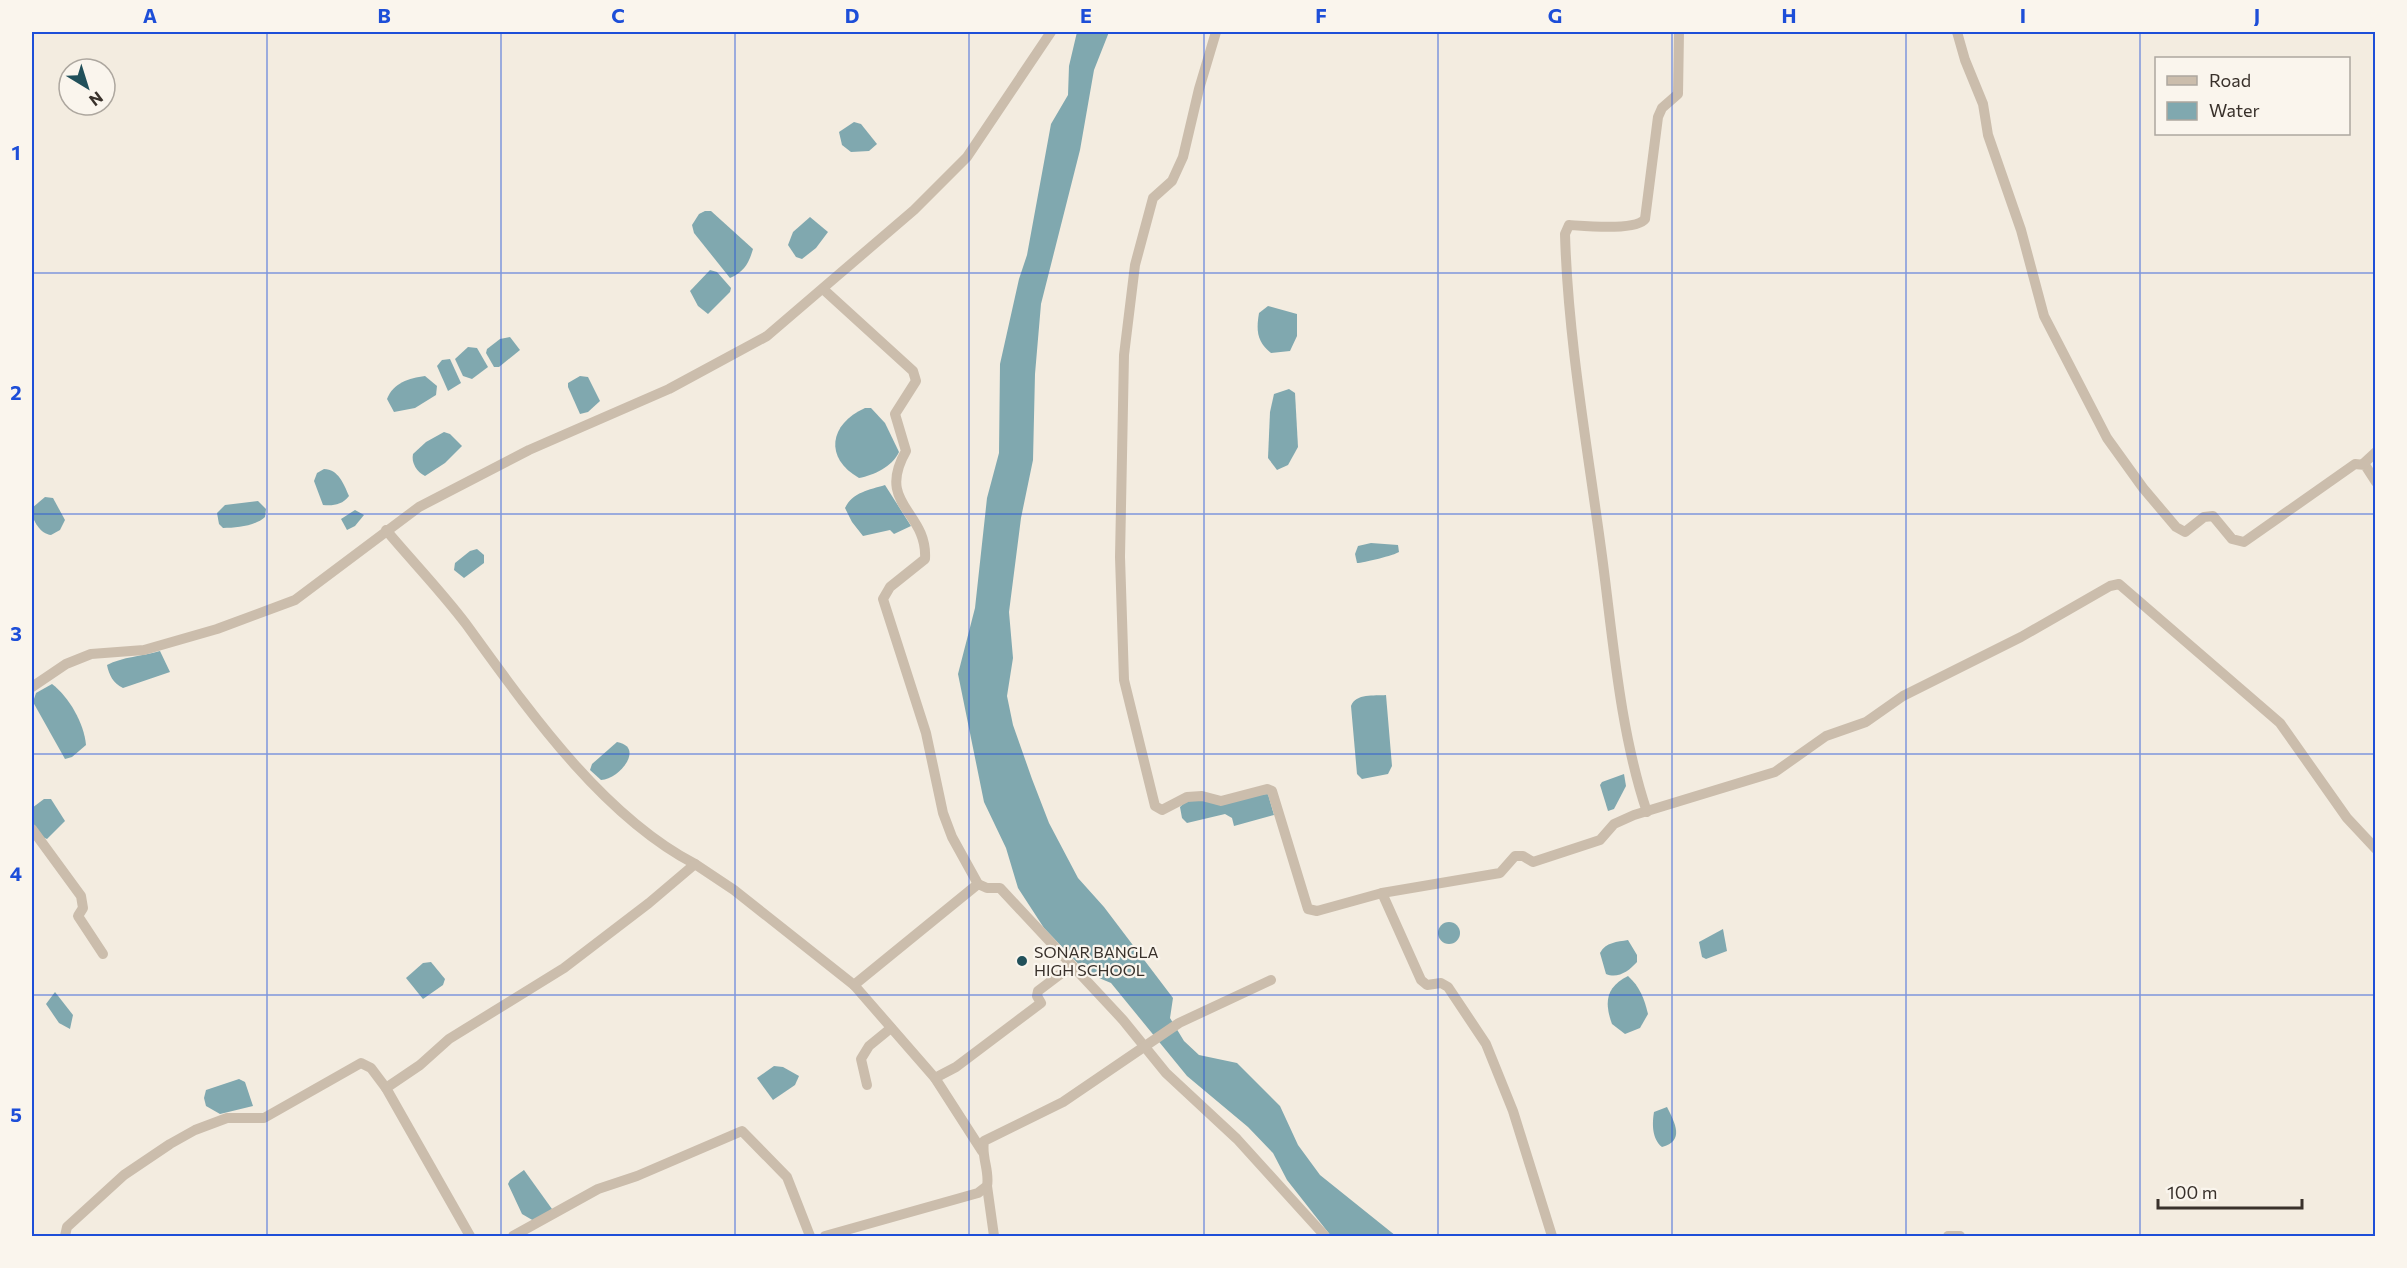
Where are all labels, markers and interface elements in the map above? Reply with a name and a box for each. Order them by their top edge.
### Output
text: A [143,3,157,27]
text: B [377,3,391,27]
text: C [611,3,625,27]
text: D [845,3,859,27]
text: E [1080,3,1092,27]
text: F [1315,3,1327,27]
text: G [1548,3,1562,27]
text: H [1782,3,1797,27]
text: I [2020,3,2026,27]
text: J [2254,3,2260,27]
north arrow [57,57,117,117]
legend [2155,57,2350,135]
text: Road [2209,69,2251,91]
text: N [86,88,107,110]
text: Water [2209,99,2260,121]
text: 1 [11,140,21,164]
text: 2 [10,380,22,404]
text: 3 [10,621,22,645]
text: 4 [10,861,22,885]
place label: SONAR BANGLA HIGH SCHOOL [1034,942,1159,979]
marker: SONAR BANGLA HIGH SCHOOL [1015,954,1029,968]
text: 5 [10,1102,22,1126]
scale bar [2158,1172,2302,1210]
text: 100 m [2167,1181,2217,1203]

